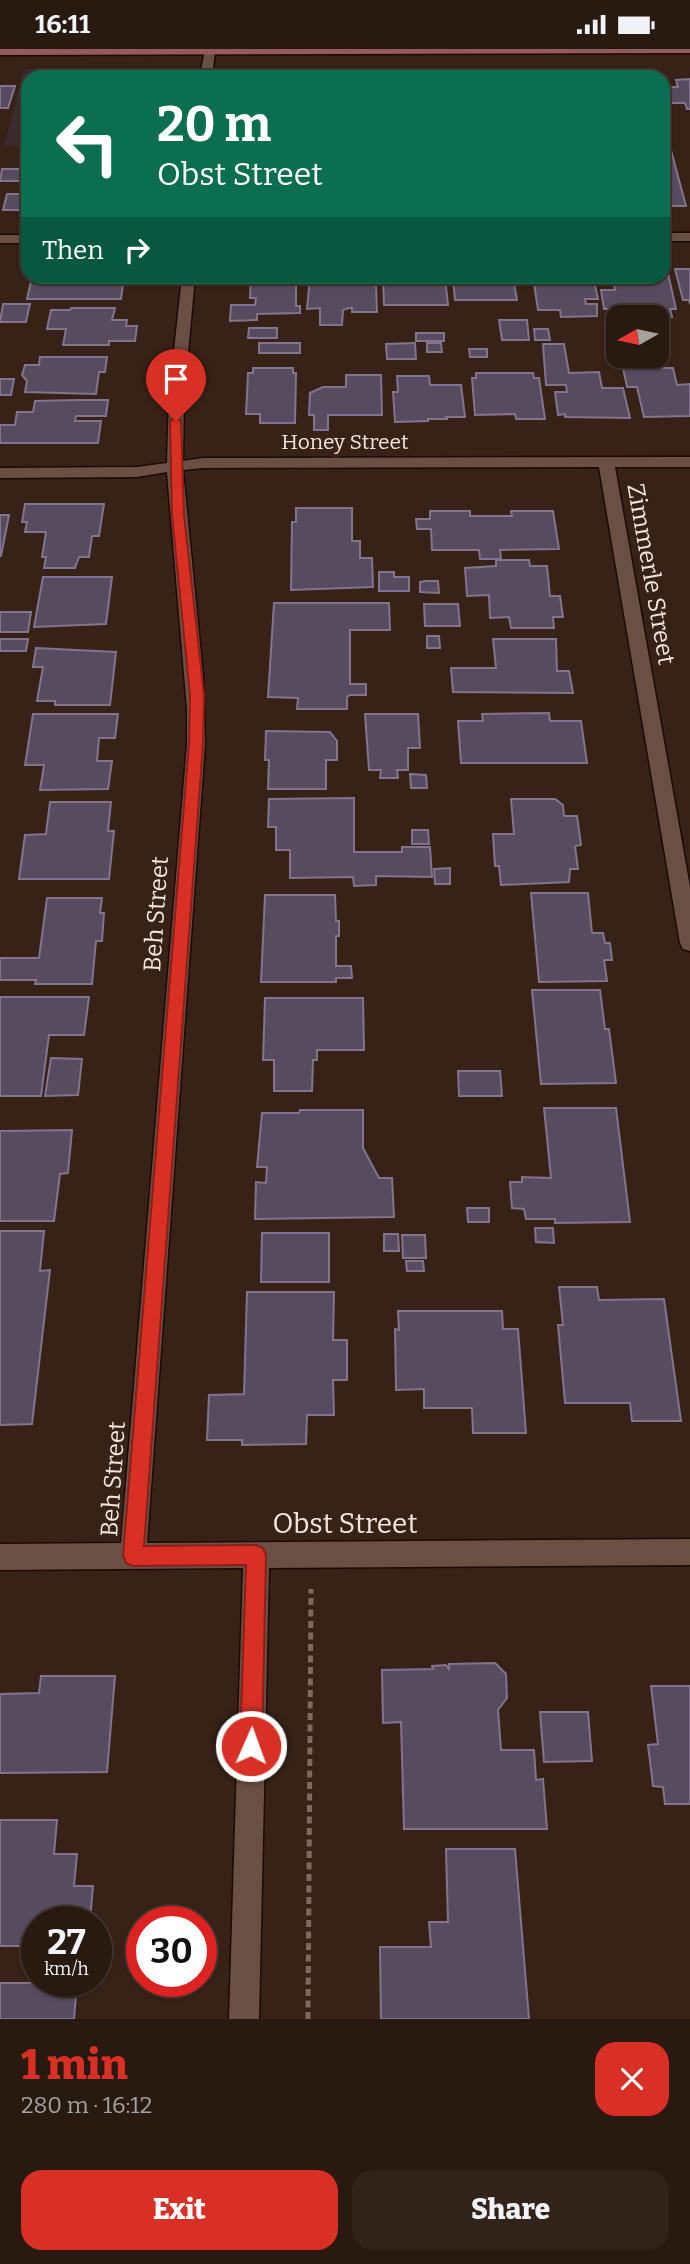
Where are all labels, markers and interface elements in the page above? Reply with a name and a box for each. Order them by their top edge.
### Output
text: 16:11 [35,9,90,40]
text: 20 m [157,95,271,154]
icon: left [42,98,133,189]
text: Obst Street [157,155,323,193]
icon: right [118,231,156,269]
text: Then [42,235,104,266]
north arrow [606,305,668,367]
map controls [606,305,669,368]
pin [146,349,206,421]
icon: arrive [157,360,195,398]
street label: Honey Street [281,429,409,455]
street label: Zimmerle Street [621,481,681,667]
street label: Beh Street [138,855,174,973]
street label: Beh Street [95,1420,131,1538]
street label: Obst Street [272,1507,418,1540]
position arrow [214,1709,288,1783]
speed limit sign: 30 [126,1906,217,1997]
text: 27 [47,1921,86,1963]
text: km/h [44,1958,89,1980]
text: 1 min [21,2040,128,2090]
button: close [595,2042,669,2116]
text: 280 m · 16:12 [21,2091,152,2119]
button: Exit [21,2170,338,2250]
button: Share [352,2170,669,2250]

